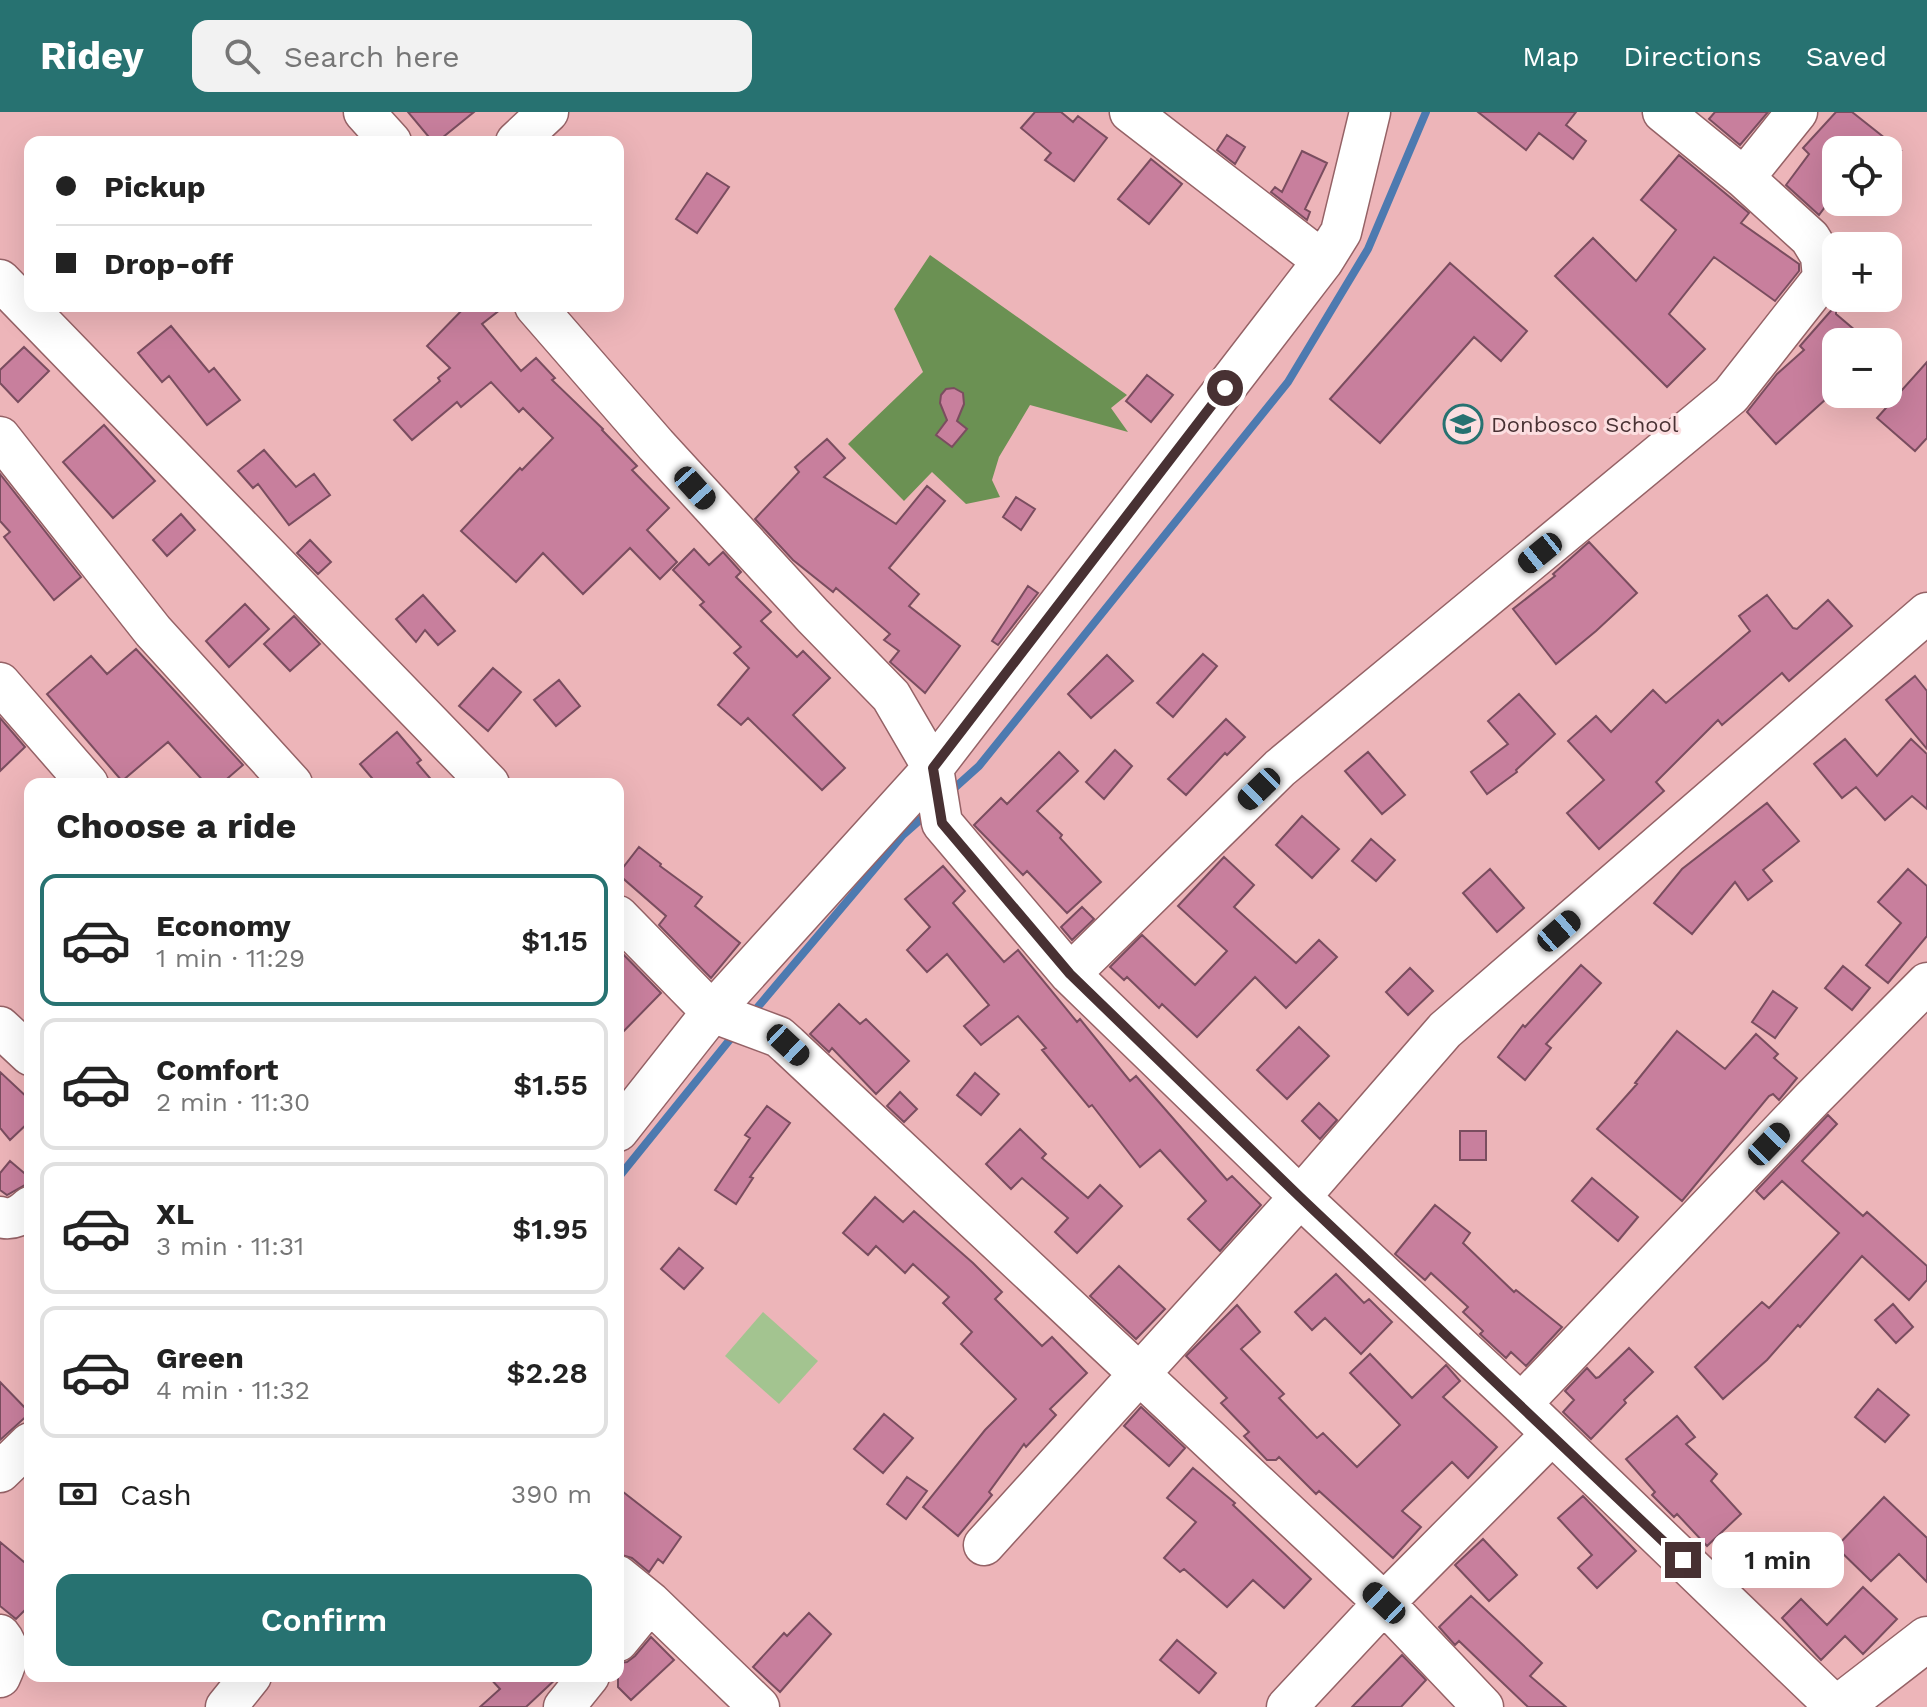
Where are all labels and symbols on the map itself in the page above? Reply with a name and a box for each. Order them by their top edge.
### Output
route start [1207,370,1243,406]
school or university icon: Donbosco School [1442,403,1484,445]
place label: Donbosco School [1491,412,1679,437]
car [670,462,720,514]
car [1514,529,1566,577]
car [1233,764,1285,814]
car [1533,906,1585,956]
car [762,1020,814,1070]
car [1744,1118,1794,1170]
callout: 1 min [1711,1532,1843,1588]
route end [1665,1542,1701,1578]
car [1358,1578,1410,1628]

